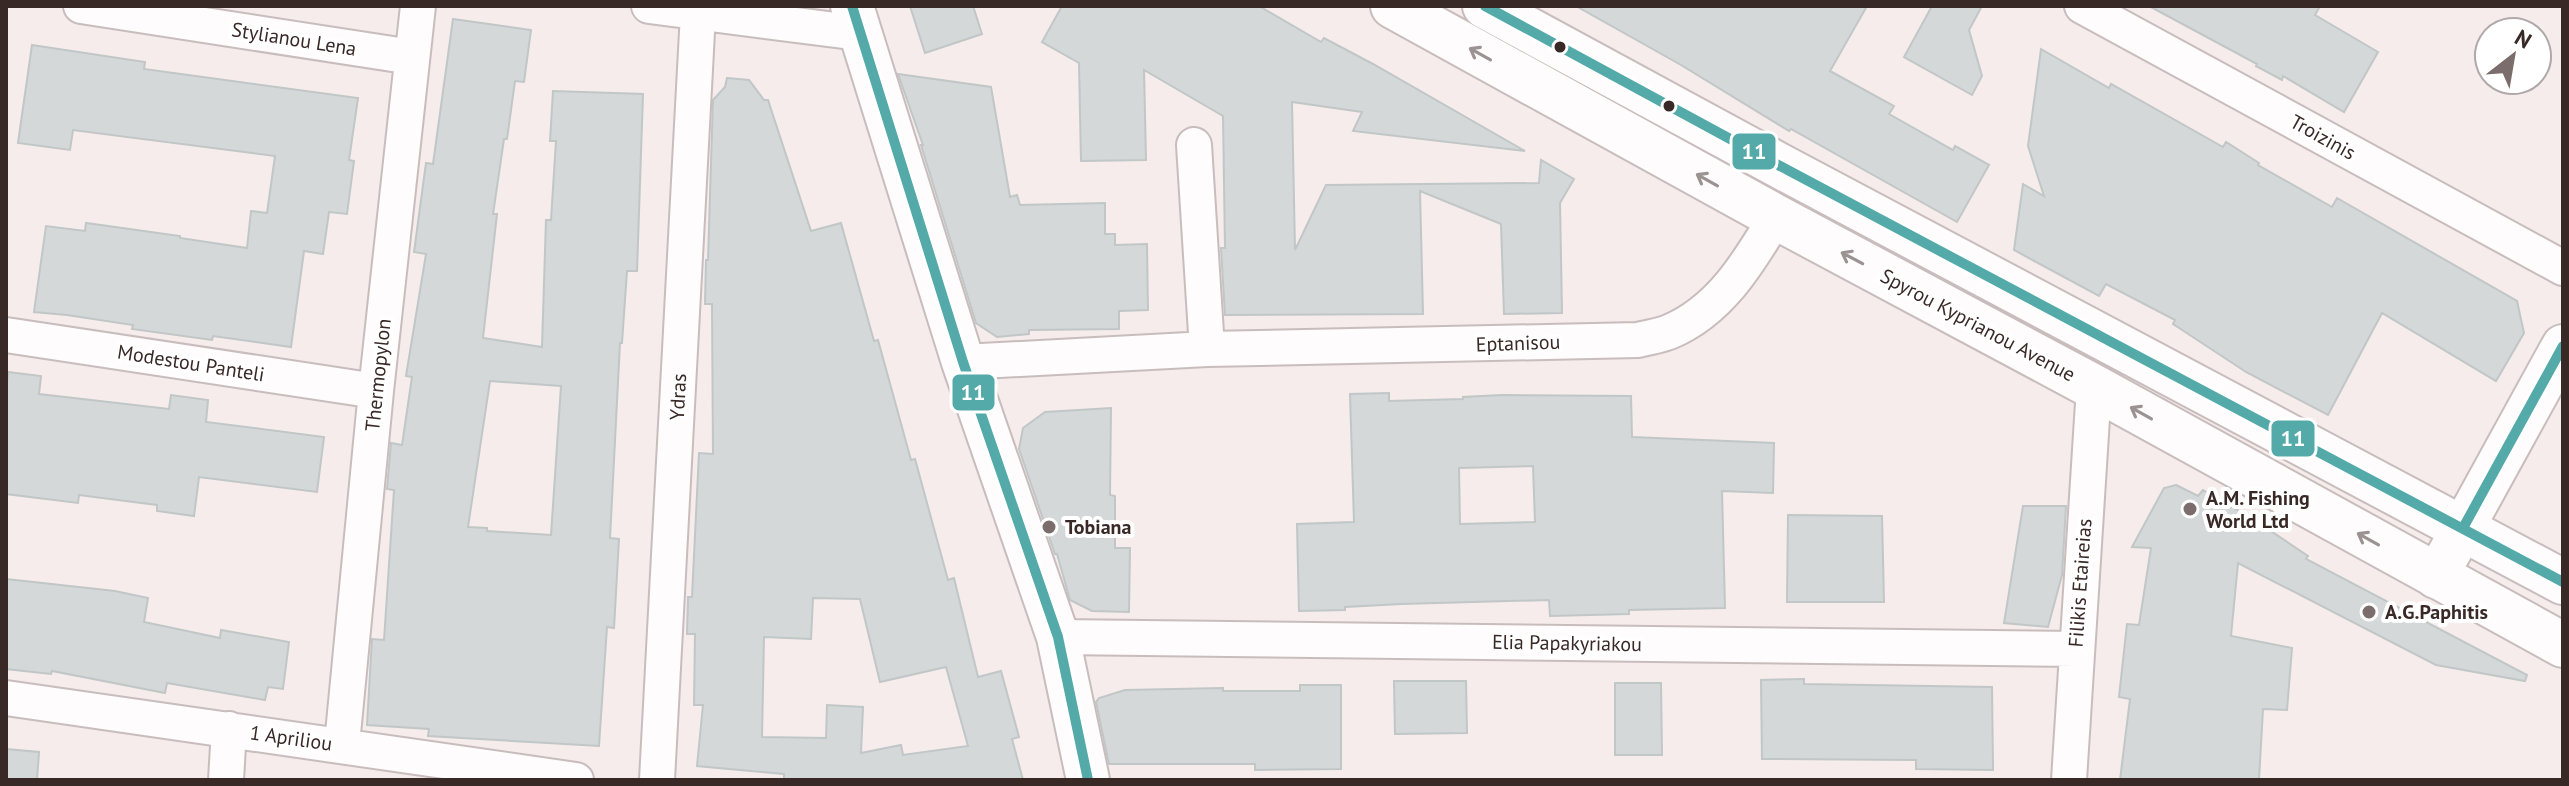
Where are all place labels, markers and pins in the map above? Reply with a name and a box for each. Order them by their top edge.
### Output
unlabelled marker [1552,39,1568,55]
unlabelled marker [1661,98,1677,114]
place label: A.M. Fishing World Ltd [2206,485,2310,534]
marker: A.M. Fishing World Ltd [2181,500,2199,518]
place label: Tobiana [1065,514,1131,540]
marker: Tobiana [1040,518,1058,536]
place label: A.G.Paphitis [2385,599,2488,625]
marker: A.G.Paphitis [2360,603,2378,621]

